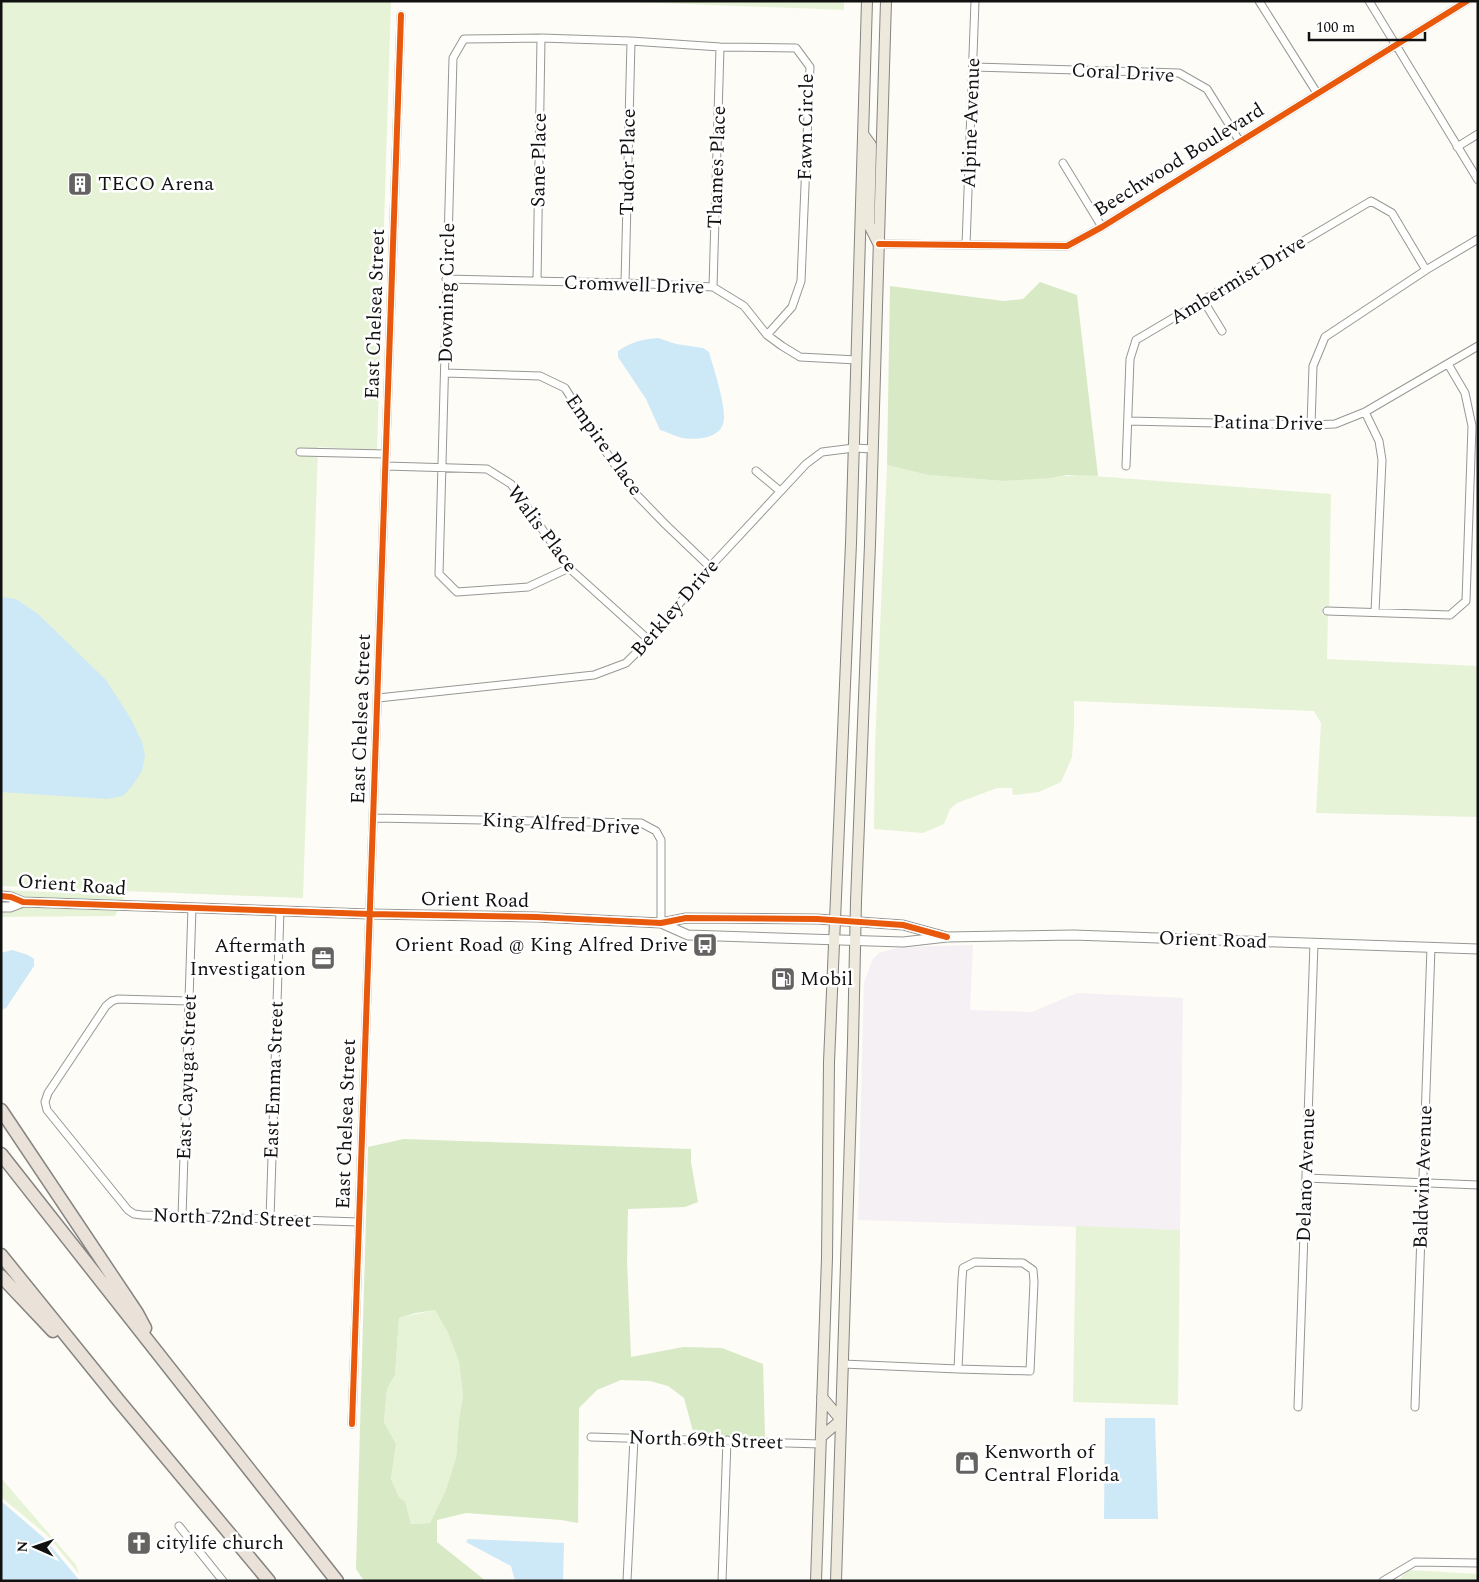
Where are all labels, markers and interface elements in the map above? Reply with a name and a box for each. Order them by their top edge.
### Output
scale bar [1309,10,1425,42]
text: 100 m [1316,16,1355,39]
street label: Coral Drive [1071,55,1175,91]
street label: Alpine Avenue [954,57,988,189]
street label: Fawn Circle [790,73,822,181]
street label: Beechwood Boulevard [1088,95,1270,225]
street label: Thames Place [700,105,734,229]
street label: Tudor Place [612,108,644,216]
street label: Sane Place [523,112,555,208]
place label: TECO Arena [98,169,214,199]
building icon: TECO Arena [67,171,93,197]
street label: Downing Circle [431,223,463,363]
street label: East Chelsea Street [357,228,393,400]
street label: Ambermist Drive [1164,228,1312,332]
street label: Cromwell Drive [563,268,705,302]
street label: Empire Place [558,388,650,502]
street label: Patina Drive [1212,407,1324,439]
street label: Walis Place [499,479,585,579]
street label: Berkley Drive [624,552,726,664]
street label: East Chelsea Street [343,633,379,805]
street label: King Alfred Drive [481,805,641,843]
street label: Orient Road [17,866,127,904]
street label: Orient Road [420,884,530,916]
street label: Orient Road [1158,923,1268,957]
place label: Orient Road @ King Alfred Drive [395,930,688,960]
place label: Aftermath Investigation [189,931,306,984]
bus stop icon: Orient Road @ King Alfred Drive [692,932,718,958]
office icon: Aftermath Investigation [310,945,336,971]
place label: Mobil [800,964,853,994]
fuel station icon: Mobil [770,966,796,992]
street label: East Cayuga Street [169,993,205,1161]
street label: East Emma Street [256,1001,292,1159]
street label: East Chelsea Street [328,1038,364,1210]
street label: Baldwin Avenue [1405,1105,1441,1249]
street label: Delano Avenue [1289,1107,1323,1243]
street label: North 72nd Street [152,1200,312,1236]
street label: North 69th Street [628,1422,784,1458]
place label: Kenworth of Central Florida [984,1437,1120,1490]
shop icon: Kenworth of Central Florida [954,1450,980,1476]
north arrow [10,1522,60,1572]
place label: citylife church [156,1528,284,1558]
church icon: citylife church [126,1530,152,1556]
text: N [12,1540,33,1553]

